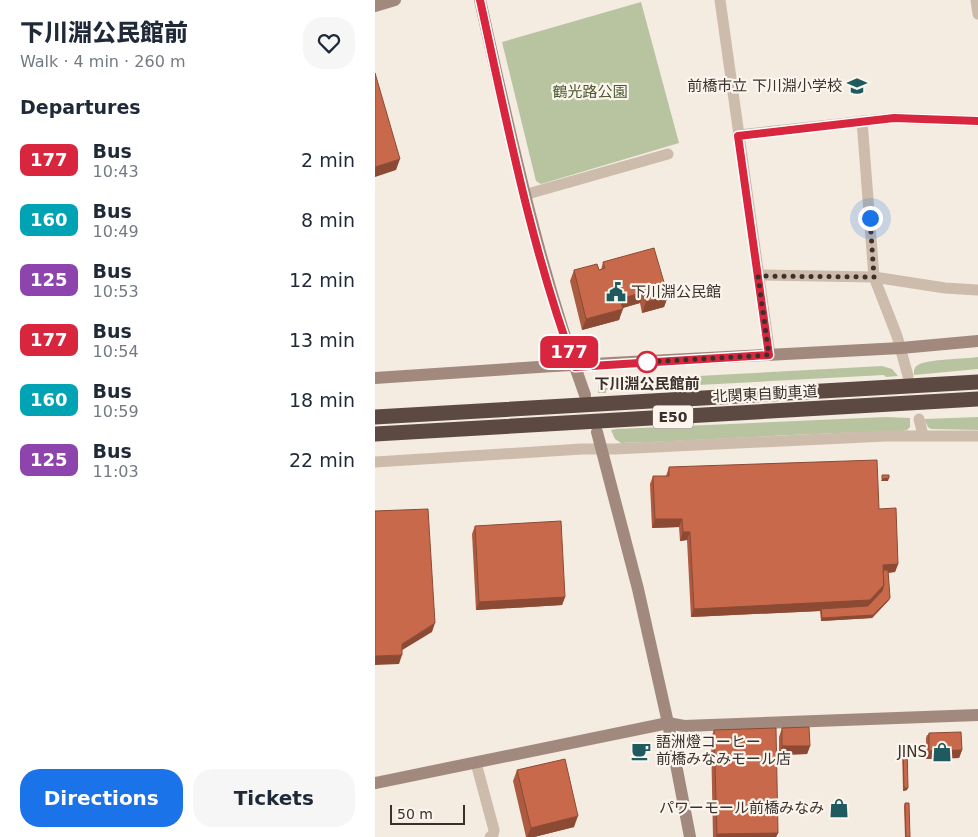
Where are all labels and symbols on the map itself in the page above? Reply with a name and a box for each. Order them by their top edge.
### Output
school or university icon: 前橋市立 下川淵小学校 [846,75,868,97]
place label: 前橋市立 下川淵小学校 [687,77,842,95]
park label: 鶴光路公園 [552,83,628,101]
your location [858,206,883,231]
public building icon: 下川淵公民館 [605,281,627,303]
place label: 下川淵公民館 [631,283,721,301]
line badge: 177 [540,336,598,368]
marker: 下川淵公民館前 [636,351,658,373]
place label: 下川淵公民館前 [594,375,700,393]
street label: 北関東自動車道 [712,382,818,406]
road number: E50 [653,406,693,428]
place label: 語洲燈コーヒー 前橋みなみモール店 [656,733,791,768]
cafe icon: 語洲燈コーヒー 前橋みなみモール店 [630,740,652,762]
shop icon: JINS [931,741,953,763]
place label: JINS [896,743,927,761]
shop icon: パワーモール前橋みなみ [828,797,850,819]
place label: パワーモール前橋みなみ [659,799,824,817]
scale bar [390,802,465,825]

